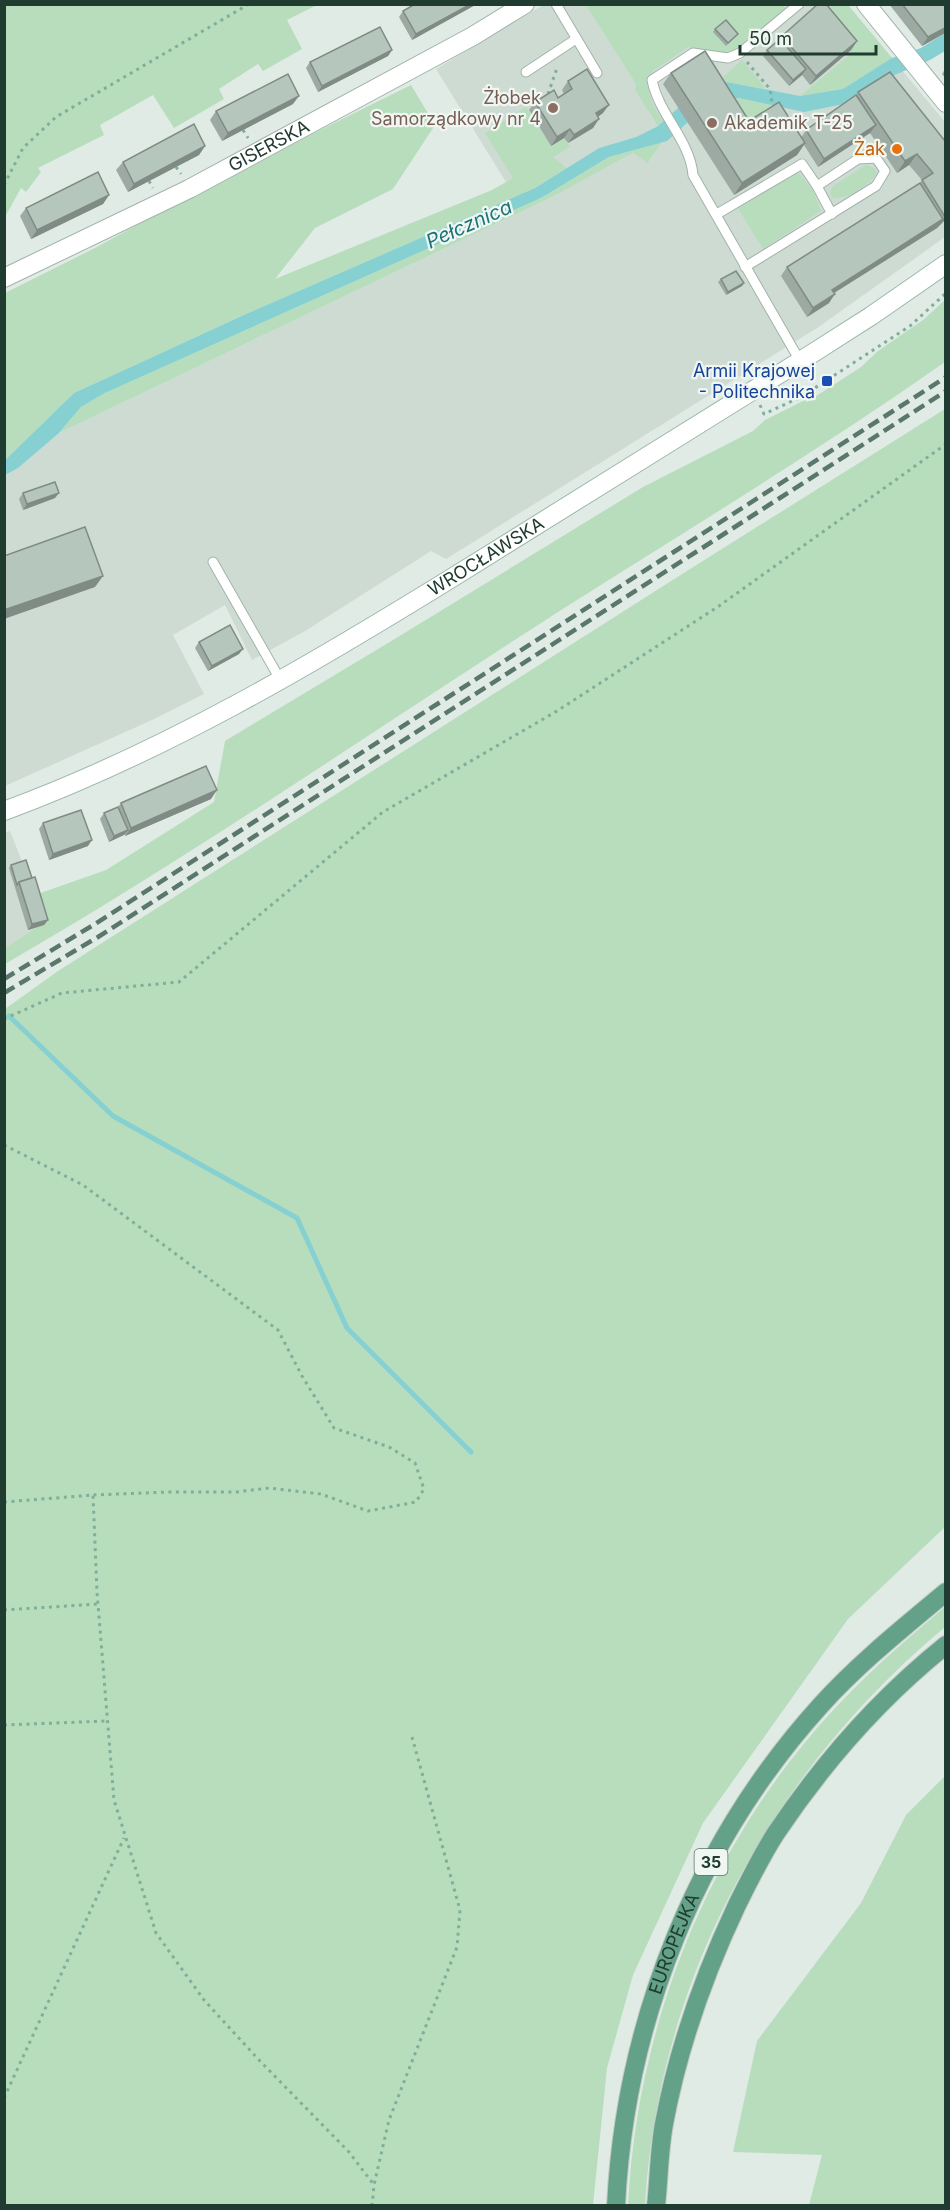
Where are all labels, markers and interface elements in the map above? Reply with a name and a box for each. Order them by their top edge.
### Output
scale bar [740,18,876,56]
text: 50 m [749,28,792,49]
place label: Żłobek Samorządkowy nr 4 [371,86,541,129]
marker: Żłobek Samorządkowy nr 4 [546,101,560,115]
place label: Akademik T-25 [724,112,853,133]
street label: GISERSKA [225,115,312,176]
marker: Akademik T-25 [705,116,719,130]
place label: Żak [854,137,885,159]
marker: Żak [890,142,904,156]
water label: Pełcznica [422,194,516,254]
place label: Armii Krajowej - Politechnika [693,360,815,402]
marker: Armii Krajowej - Politechnika [820,374,834,388]
street label: WROCŁAWSKA [424,512,548,600]
road number: 35 [694,1849,728,1875]
street label: EUROPEJKA [644,1890,703,1997]

